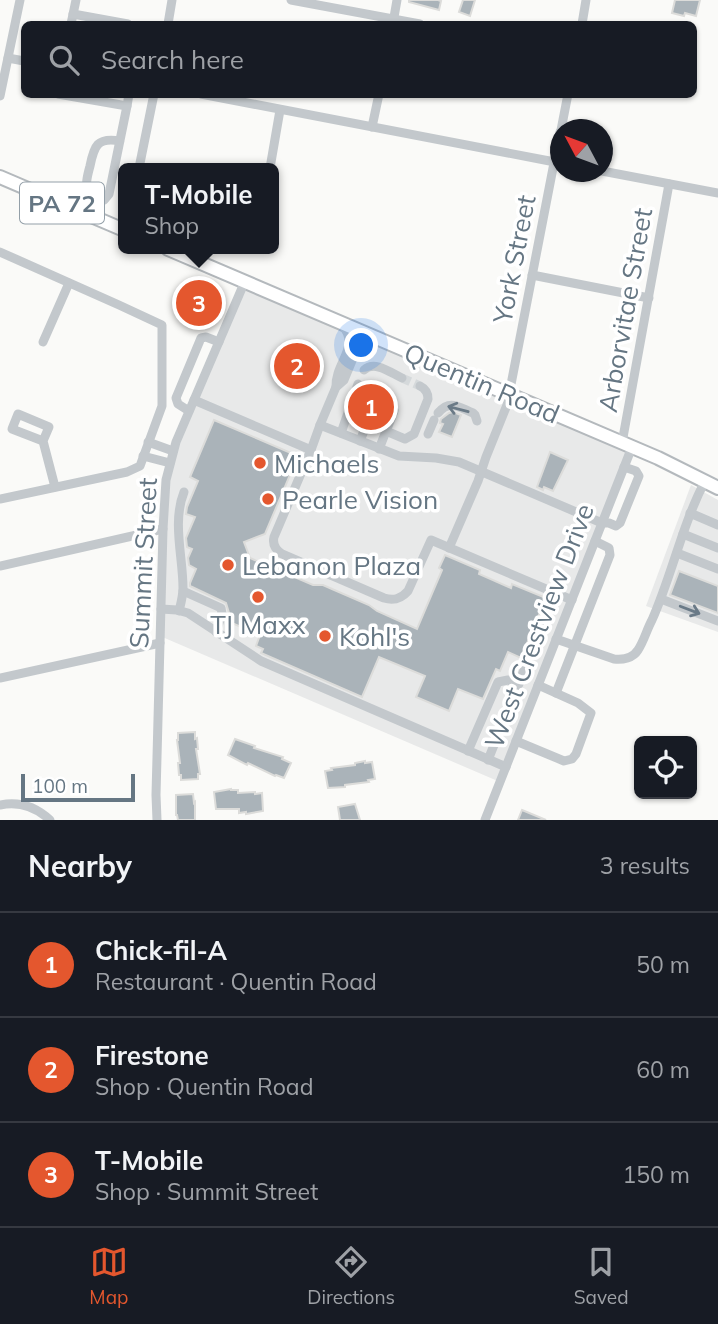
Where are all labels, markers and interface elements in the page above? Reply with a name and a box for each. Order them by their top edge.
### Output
search box [21,21,697,98]
icon: search [45,41,83,79]
text: Search here [101,43,244,76]
north arrow [550,119,613,182]
popup [118,163,279,254]
text: T-Mobile [144,178,253,211]
road number: PA 72 [20,182,104,224]
street label: York Street [485,192,543,327]
street label: Arborvitae Street [591,205,659,415]
text: Shop [144,211,199,240]
pin: 3 [176,277,222,329]
your location [344,328,378,362]
street label: Quentin Road [399,335,565,431]
pin: 2 [274,340,320,392]
pin: 1 [348,381,394,433]
one-way arrow [448,402,470,415]
place label: Michaels [274,447,379,480]
marker: Michaels [252,455,268,471]
street label: Summit Street [122,477,164,649]
place label: Pearle Vision [282,483,438,516]
marker: Pearle Vision [260,491,276,507]
street label: West Crestview Drive [477,499,601,753]
place label: Lebanon Plaza [242,549,421,582]
marker: Lebanon Plaza [220,557,236,573]
marker: TJ Maxx [250,589,266,605]
one-way arrow [678,605,700,617]
place label: TJ Maxx [210,608,306,641]
place label: Kohl's [339,620,410,653]
marker: Kohl's [317,628,333,644]
map controls [634,736,697,799]
button: locate [634,736,697,799]
scale bar [21,771,135,803]
text: 100 m [32,774,88,798]
text: Nearby [28,847,132,885]
text: 3 results [600,851,690,880]
text: Chick-fil-A [95,934,227,967]
text: 1 [44,950,58,979]
text: 50 m [636,950,690,979]
text: Restaurant · Quentin Road [95,967,377,996]
text: Firestone [95,1039,209,1072]
text: 2 [44,1055,58,1084]
text: 60 m [636,1055,690,1084]
text: Shop · Quentin Road [95,1072,313,1101]
text: T-Mobile [95,1144,203,1177]
text: 3 [44,1160,58,1189]
text: 150 m [622,1160,690,1189]
text: Shop · Summit Street [95,1177,318,1206]
tab: Map [89,1243,128,1309]
tab: Directions [307,1243,395,1309]
tab: Saved [574,1243,629,1309]

